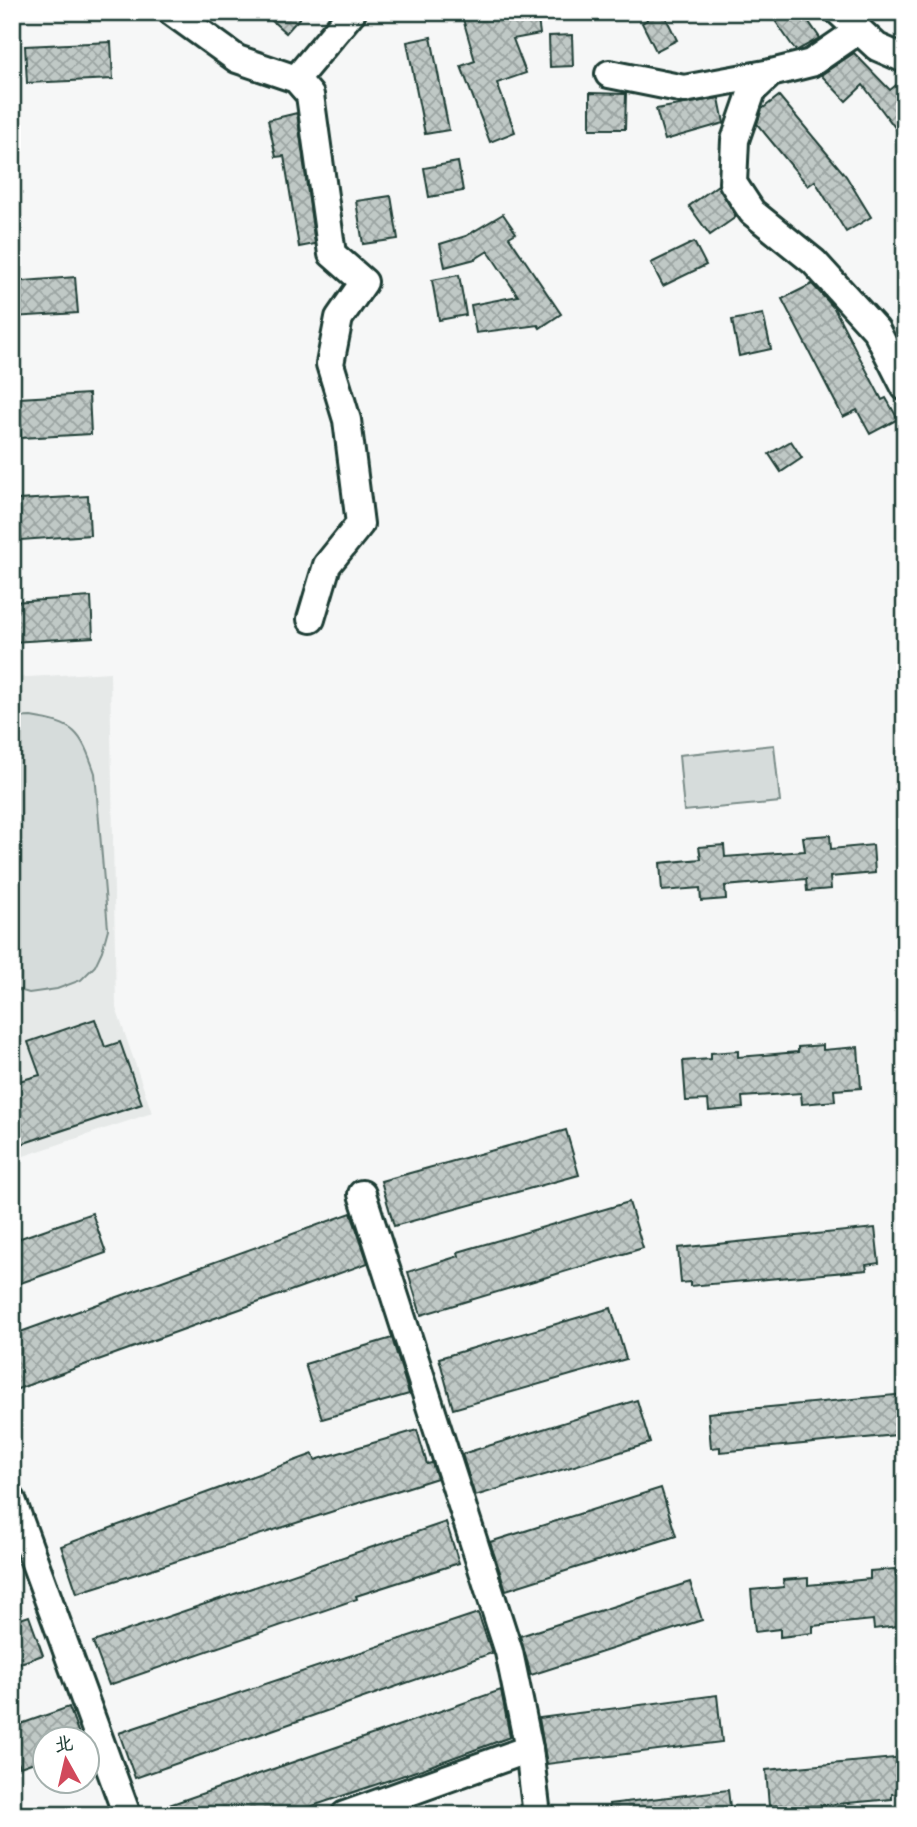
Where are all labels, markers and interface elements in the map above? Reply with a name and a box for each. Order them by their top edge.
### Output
north arrow [32,1726,102,1796]
text: 北 [53,1731,75,1757]

